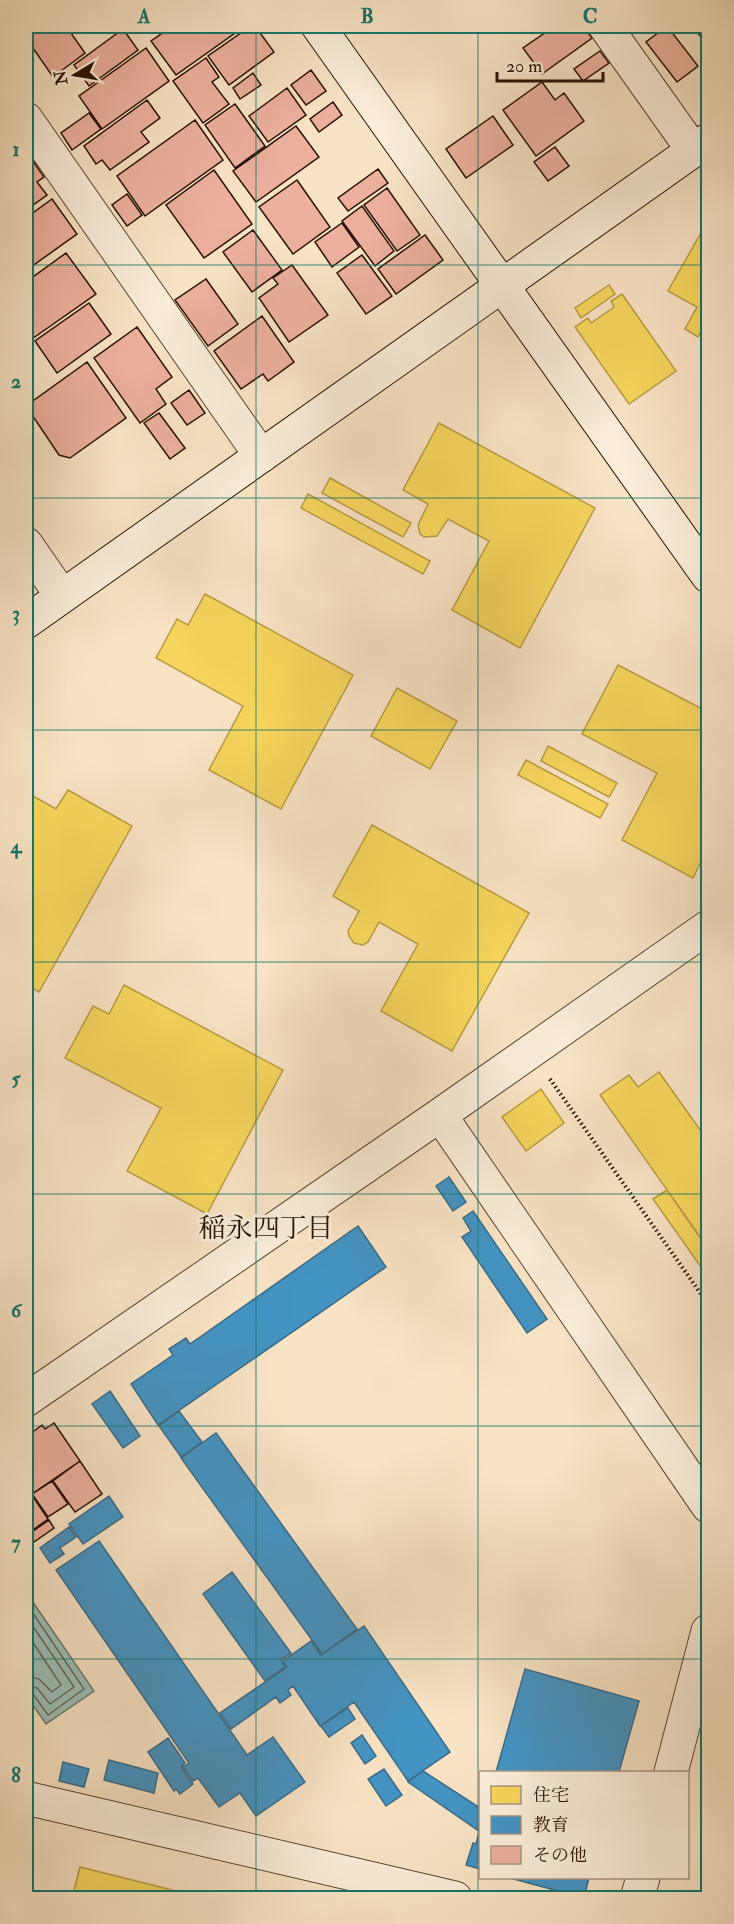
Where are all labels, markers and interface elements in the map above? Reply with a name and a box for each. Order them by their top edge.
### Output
text: A [137,4,151,29]
text: B [360,4,374,29]
text: C [583,4,597,29]
north arrow [45,45,105,105]
scale bar [497,45,604,83]
text: 20 m [506,55,542,78]
text: N [50,68,73,88]
text: 1 [12,137,20,162]
text: 2 [11,369,21,394]
text: 3 [12,601,20,626]
text: 4 [10,834,23,859]
text: 5 [12,1066,22,1091]
district label: 稲永四丁目 [199,1212,334,1245]
text: 6 [11,1298,23,1323]
text: 7 [11,1530,21,1555]
text: 8 [11,1763,21,1788]
legend [479,1771,689,1879]
text: 住宅 [533,1784,569,1807]
text: 教育 [533,1814,569,1837]
text: その他 [533,1844,587,1867]

